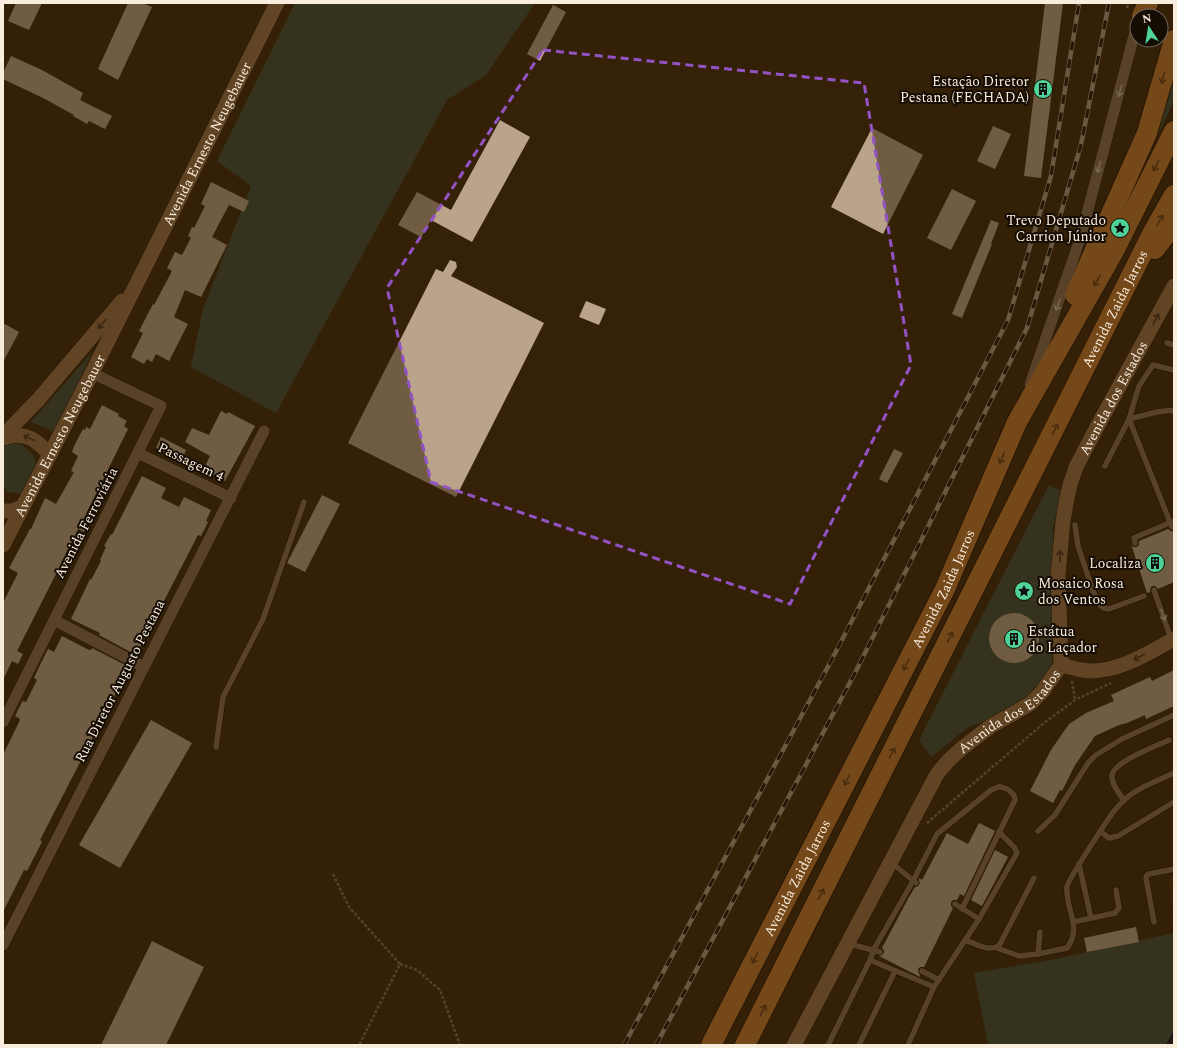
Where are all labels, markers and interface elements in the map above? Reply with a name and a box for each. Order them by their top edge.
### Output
north arrow [1129,8,1169,48]
text: N [1141,9,1153,28]
street label: Avenida Ernesto Neugebauer [157,58,257,229]
place label: Estação Diretor Pestana (FECHADA) [900,71,1029,108]
one-way arrow [1159,71,1166,84]
building icon: Estação Diretor Pestana (FECHADA) [1032,78,1054,100]
one-way arrow [1115,84,1123,97]
one-way arrow [1152,160,1160,172]
one-way arrow [1095,161,1103,174]
place label: Trevo Deputado Carrion Júnior [1006,210,1106,247]
one-way arrow [1156,214,1164,226]
place icon: Trevo Deputado Carrion Júnior [1109,217,1131,239]
street label: Avenida Zaida Jarros [1076,246,1153,371]
one-way arrow [1092,275,1100,287]
one-way arrow [1053,299,1061,311]
one-way arrow [1152,314,1160,326]
one-way arrow [98,318,107,329]
street label: Avenida dos Estados [1074,337,1153,459]
street label: Avenida Ernesto Neugebauer [9,350,110,521]
one-way arrow [1051,423,1059,435]
one-way arrow [24,434,36,441]
street label: Passagem 4 [154,437,228,487]
one-way arrow [997,452,1005,464]
street label: Avenida Ferroviária [49,464,123,582]
street label: Avenida Zaida Jarros [906,526,980,652]
one-way arrow [1056,550,1063,563]
building icon: Localiza [1144,552,1166,574]
place label: Localiza [1089,553,1141,574]
place label: Mosaico Rosa dos Ventos [1038,573,1124,610]
place icon: Mosaico Rosa dos Ventos [1013,580,1035,602]
street label: Rua Diretor Augusto Pestana [70,596,170,766]
one-way arrow [1159,609,1167,621]
place label: Estátua do Laçador [1028,621,1098,658]
building icon: Estátua do Laçador [1003,628,1025,650]
one-way arrow [947,631,954,643]
one-way arrow [1133,654,1145,661]
one-way arrow [902,659,909,671]
street label: Avenida dos Estados [953,665,1066,758]
one-way arrow [889,747,896,759]
one-way arrow [842,774,850,786]
street label: Avenida Zaida Jarros [758,815,836,940]
one-way arrow [818,888,825,900]
one-way arrow [751,952,758,964]
one-way arrow [759,1004,767,1016]

